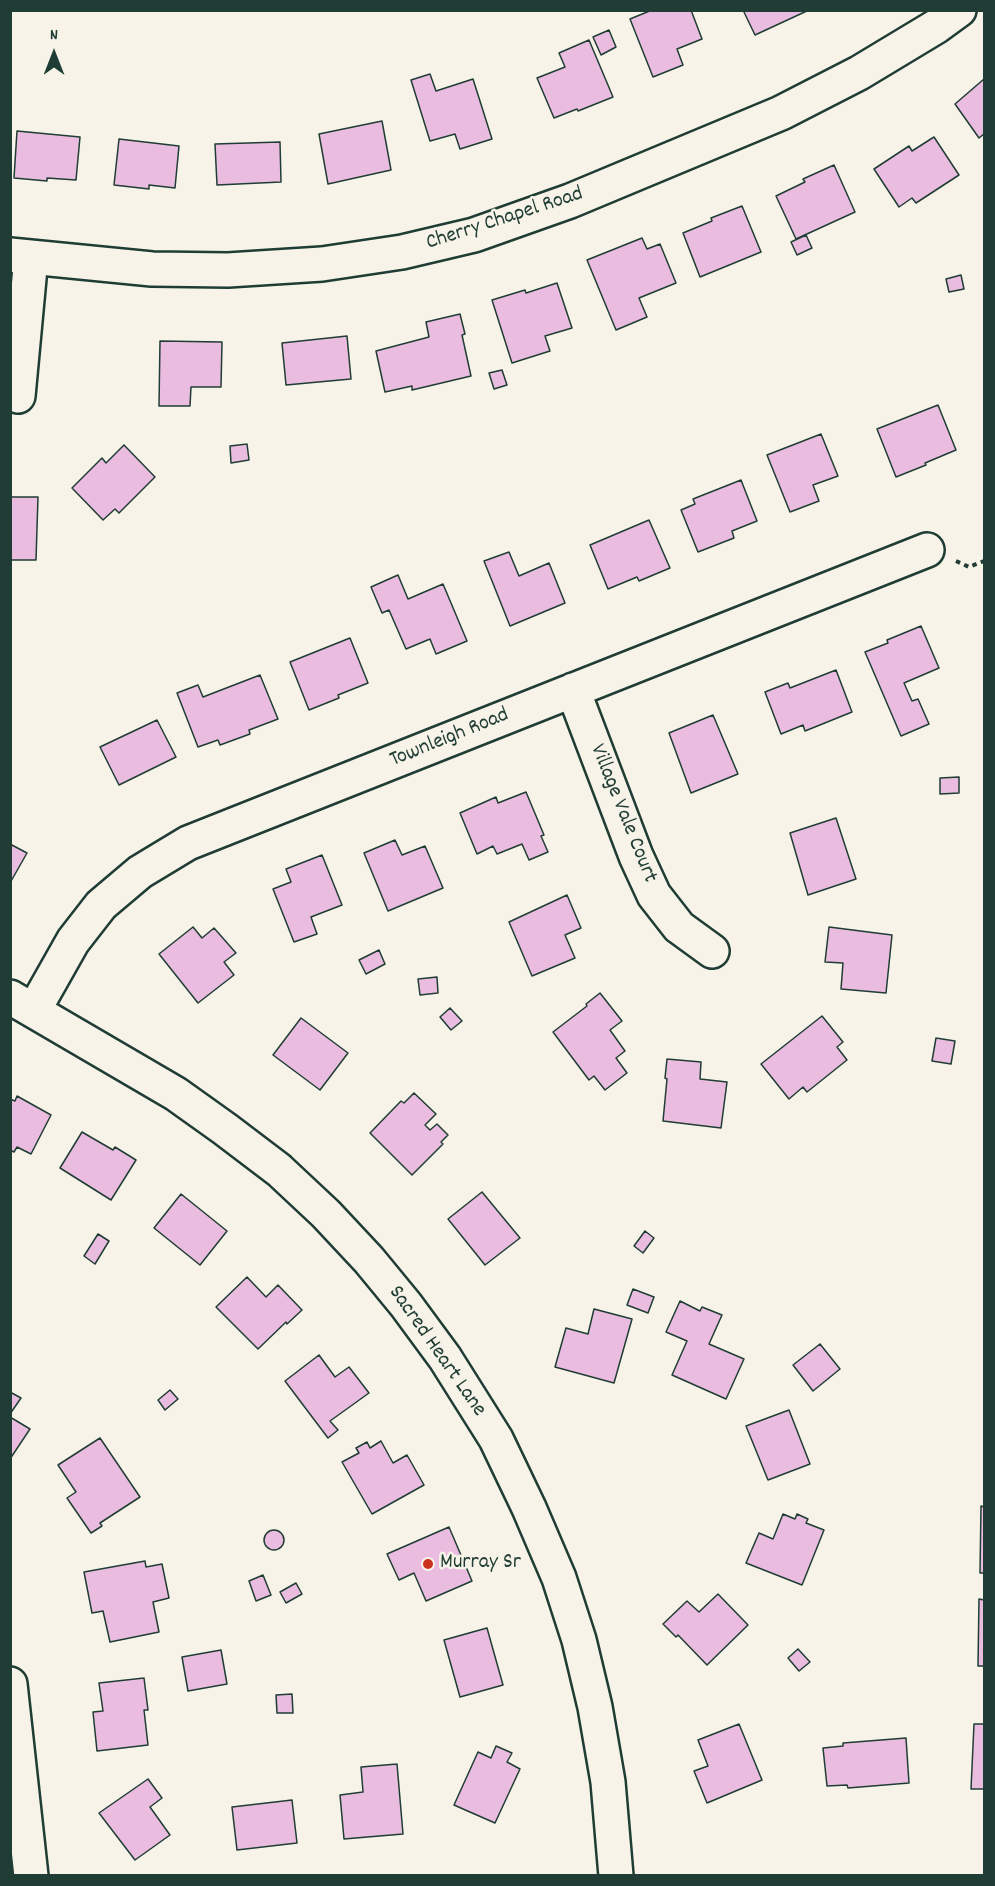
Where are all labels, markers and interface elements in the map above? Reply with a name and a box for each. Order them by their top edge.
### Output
north arrow [24,24,84,84]
text: N [50,24,58,47]
street label: Cherry Chapel Road [423,182,587,258]
street label: Townleigh Road [387,703,513,775]
street label: Village Vale Court [582,741,662,887]
street label: Sacred Heart Lane [381,1281,491,1423]
place label: Murray Sr [440,1551,521,1577]
marker: Murray Sr [421,1557,435,1571]

